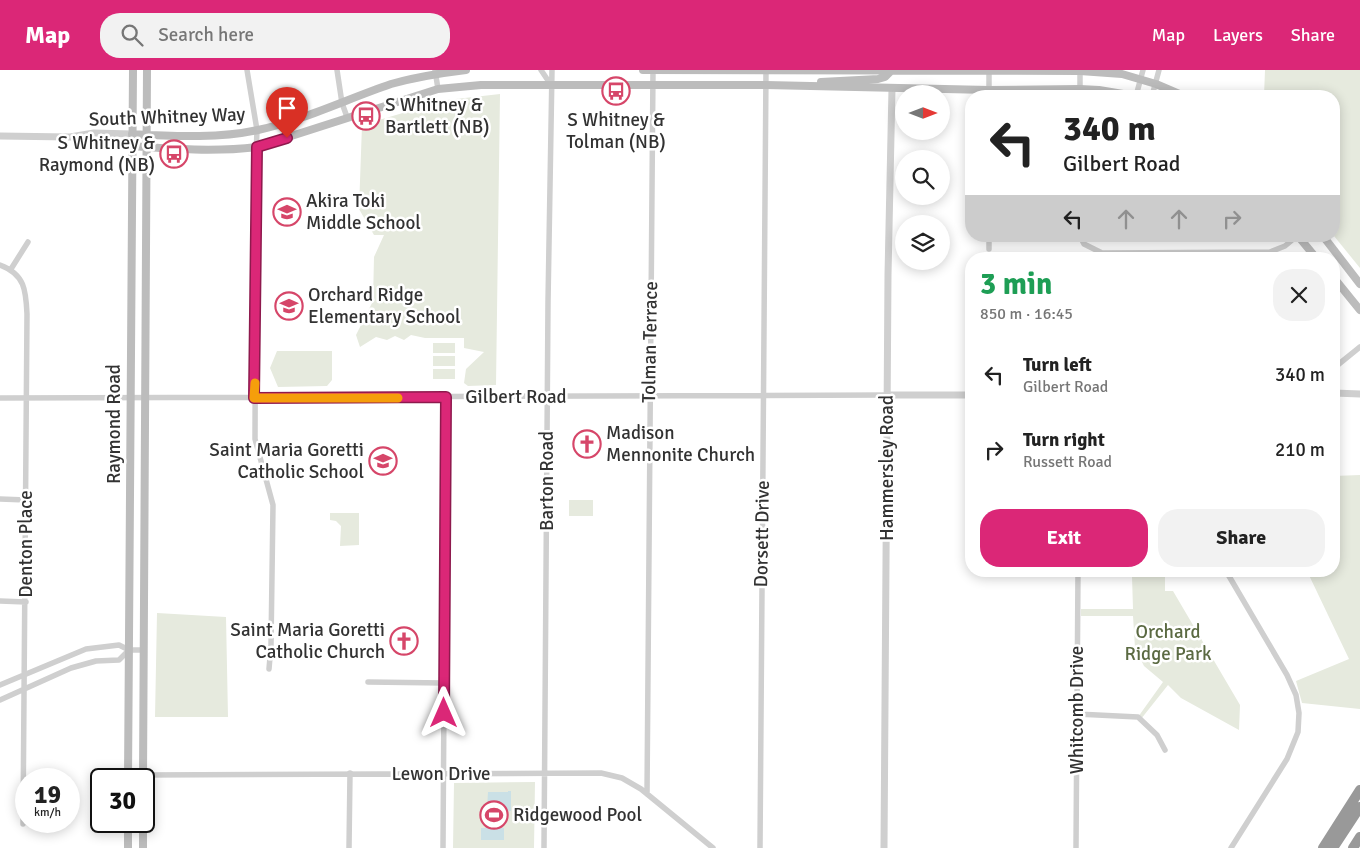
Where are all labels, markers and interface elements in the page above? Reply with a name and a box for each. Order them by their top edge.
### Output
search box [100,13,450,58]
text: Map [25,20,70,50]
icon: search [118,21,146,49]
text: Search here [158,23,254,47]
text: Map [1152,24,1185,46]
text: Layers [1213,24,1263,46]
text: Share [1291,24,1335,46]
bus stop icon: S Whitney & Tolman (NB) [601,76,631,106]
north arrow [895,85,950,140]
map controls [895,85,950,270]
pin [266,87,308,138]
place label: S Whitney & Bartlett (NB) [385,93,490,139]
icon: arrive [273,94,301,122]
bus stop icon: S Whitney & Bartlett (NB) [351,101,381,131]
street label: South Whitney Way [88,102,246,132]
text: 340 m [1063,107,1156,150]
place label: S Whitney & Tolman (NB) [566,108,666,154]
icon: left [980,110,1045,175]
place label: S Whitney & Raymond (NB) [39,131,155,177]
bus stop icon: S Whitney & Raymond (NB) [159,139,189,169]
button: search [895,150,950,205]
text: Gilbert Road [1063,150,1180,177]
place label: Akira Toki Middle School [306,189,421,235]
school or university icon: Akira Toki Middle School [272,197,302,227]
icon: left [1059,205,1087,233]
icon: ahead [1112,205,1140,233]
icon: ahead [1165,205,1193,233]
icon: right [1218,205,1246,233]
button: layers [895,215,950,270]
text: 3 min [980,266,1052,303]
button: close [1273,269,1325,321]
street label: Tolman Terrace [637,281,663,403]
place label: Orchard Ridge Elementary School [308,283,461,329]
school or university icon: Orchard Ridge Elementary School [274,291,304,321]
text: 850 m · 16:45 [980,304,1073,324]
text: Turn left [1023,353,1092,377]
icon: left [980,361,1008,389]
text: 340 m [1275,363,1325,387]
street label: Raymond Road [102,364,126,484]
text: Gilbert Road [1023,377,1108,397]
street label: Gilbert Road [465,385,567,409]
street label: Hammersley Road [875,395,899,541]
place label: Madison Mennonite Church [606,421,755,467]
text: Turn right [1023,428,1105,452]
church icon: Madison Mennonite Church [572,429,602,459]
street label: Barton Road [535,431,559,531]
icon: right [980,436,1008,464]
place label: Saint Maria Goretti Catholic School [209,438,364,484]
text: 210 m [1275,438,1325,462]
school or university icon: Saint Maria Goretti Catholic School [368,446,398,476]
text: Russett Road [1023,452,1112,472]
street label: Dorsett Drive [749,480,775,588]
street label: Denton Place [14,490,38,598]
button: Exit [980,509,1148,567]
button: Share [1158,509,1325,567]
place label: Saint Maria Goretti Catholic Church [230,618,385,664]
park label: Orchard Ridge Park [1125,620,1212,666]
church icon: Saint Maria Goretti Catholic Church [389,626,419,656]
street label: Whitcomb Drive [1065,646,1089,774]
position arrow [417,686,469,738]
street label: Lewon Drive [391,762,491,786]
speed limit sign: 30 [90,768,155,833]
text: 19 [34,779,61,810]
sports icon: Ridgewood Pool [479,800,509,830]
place label: Ridgewood Pool [513,803,642,827]
text: km/h [34,805,61,820]

